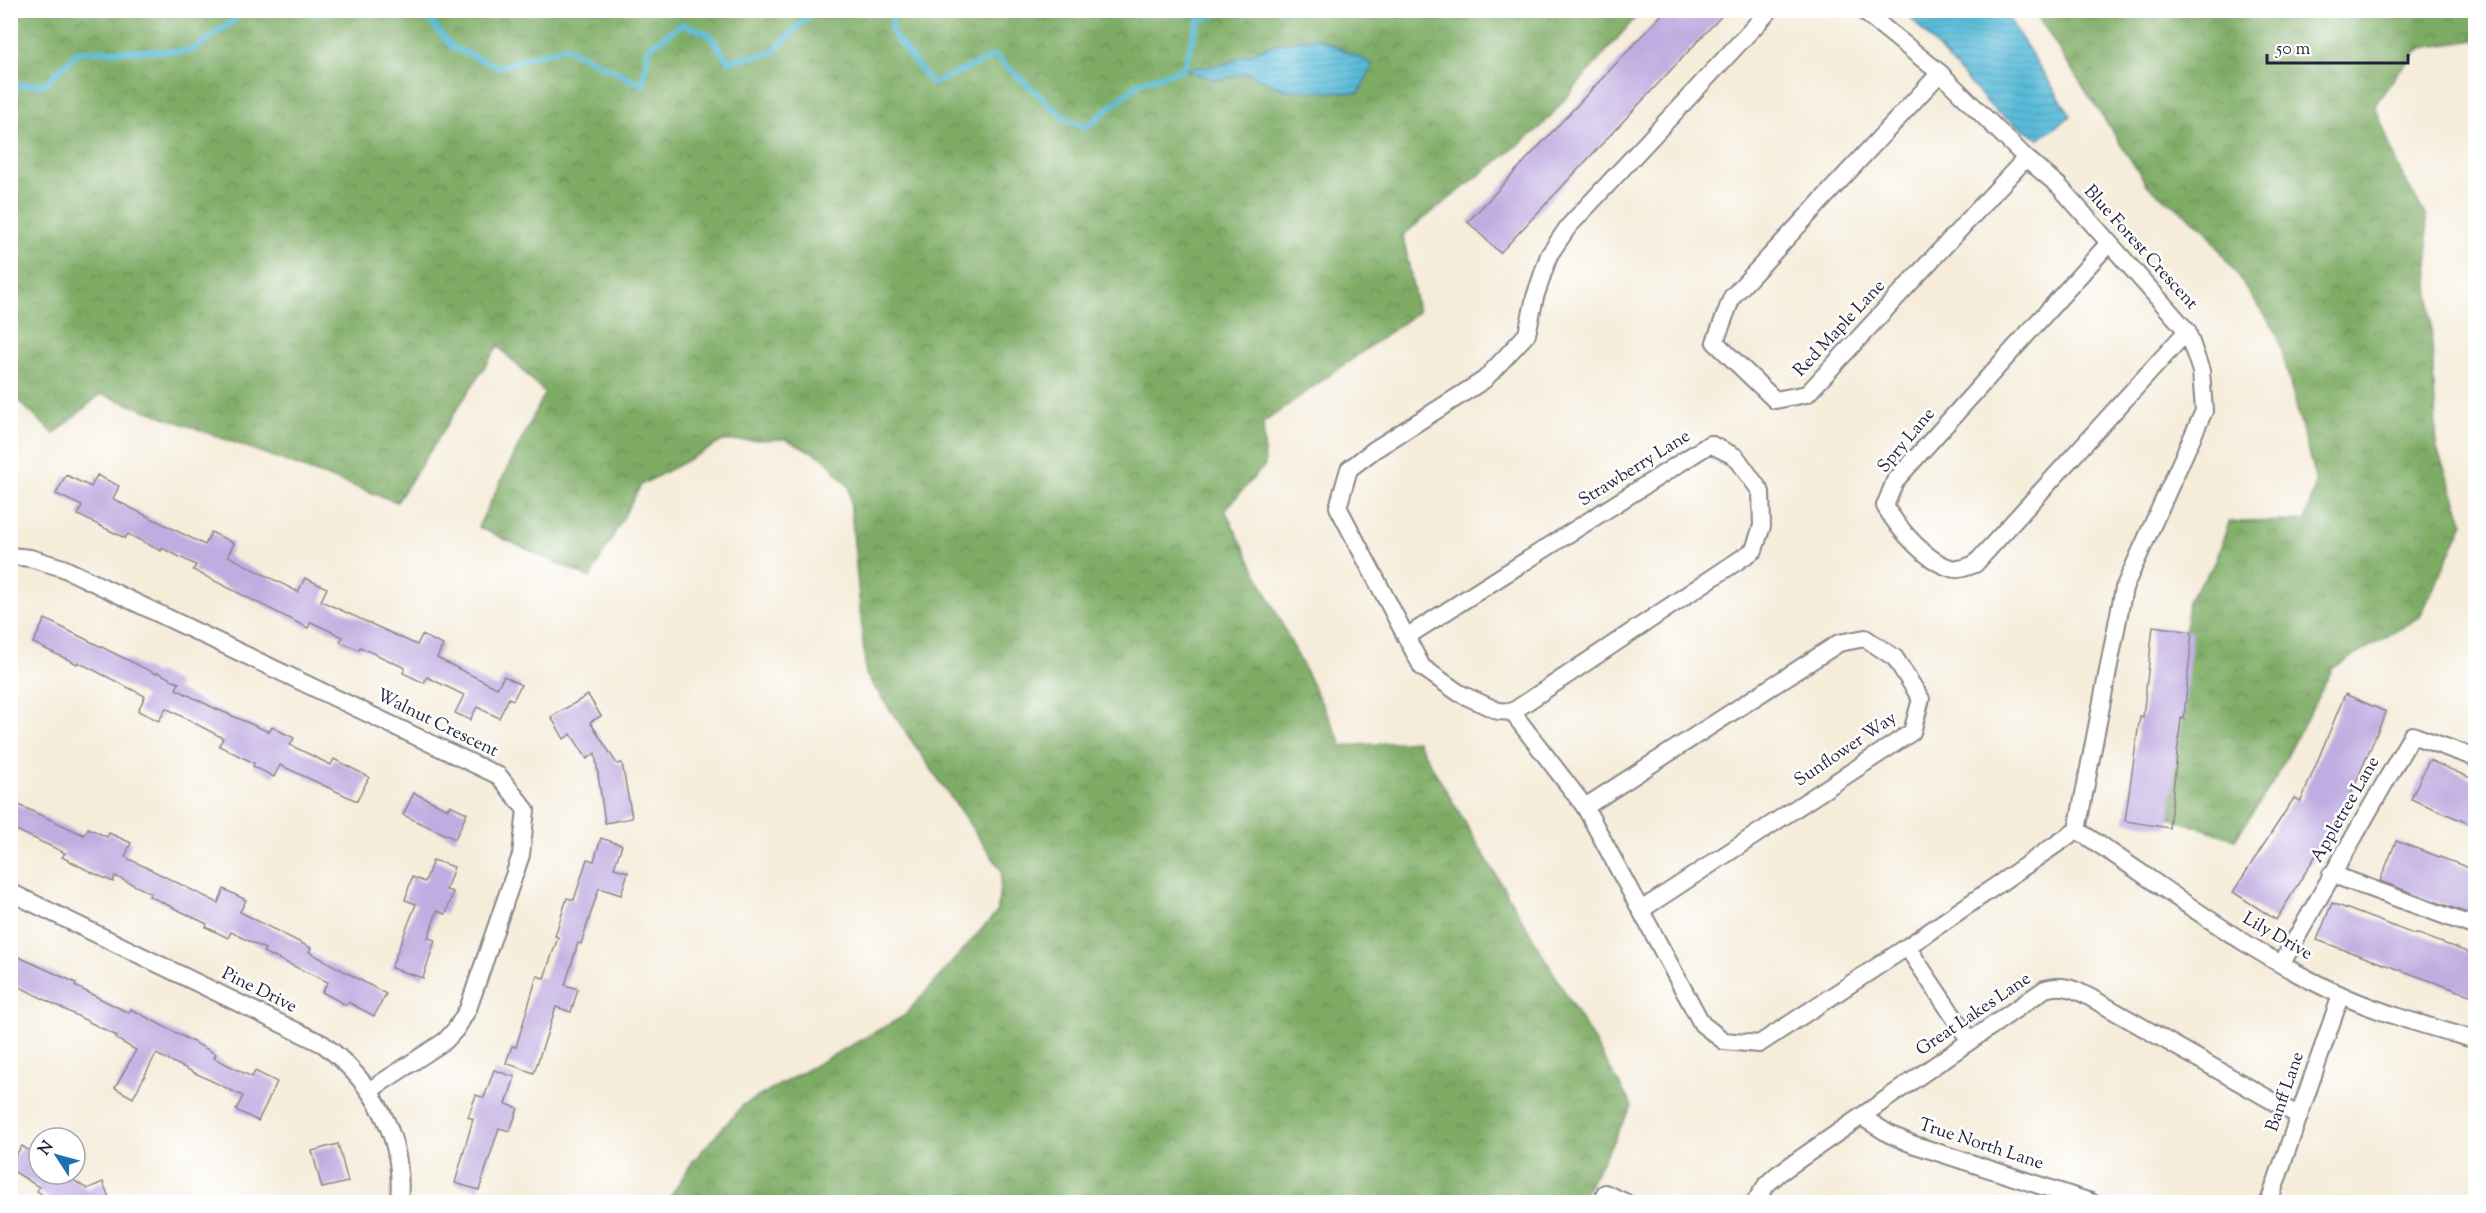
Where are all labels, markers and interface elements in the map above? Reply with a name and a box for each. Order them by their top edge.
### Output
scale bar [2267,27,2408,65]
text: 50 m [2275,37,2311,63]
street label: Blue Forest Crescent [2077,180,2203,316]
street label: Red Maple Lane [1788,275,1892,383]
street label: Spry Lane [1872,403,1942,479]
street label: Strawberry Lane [1574,424,1696,514]
street label: Walnut Crescent [372,683,502,765]
street label: Sunflower Way [1790,706,1902,794]
street label: Appletree Lane [2305,752,2387,868]
street label: Lily Drive [2237,907,2317,967]
street label: Pine Drive [217,962,301,1020]
street label: Great Lakes Lane [1911,967,2037,1063]
street label: Banff Lane [2260,1049,2312,1135]
street label: True North Lane [1915,1113,2047,1177]
north arrow [27,1126,87,1186]
text: N [34,1137,60,1161]

